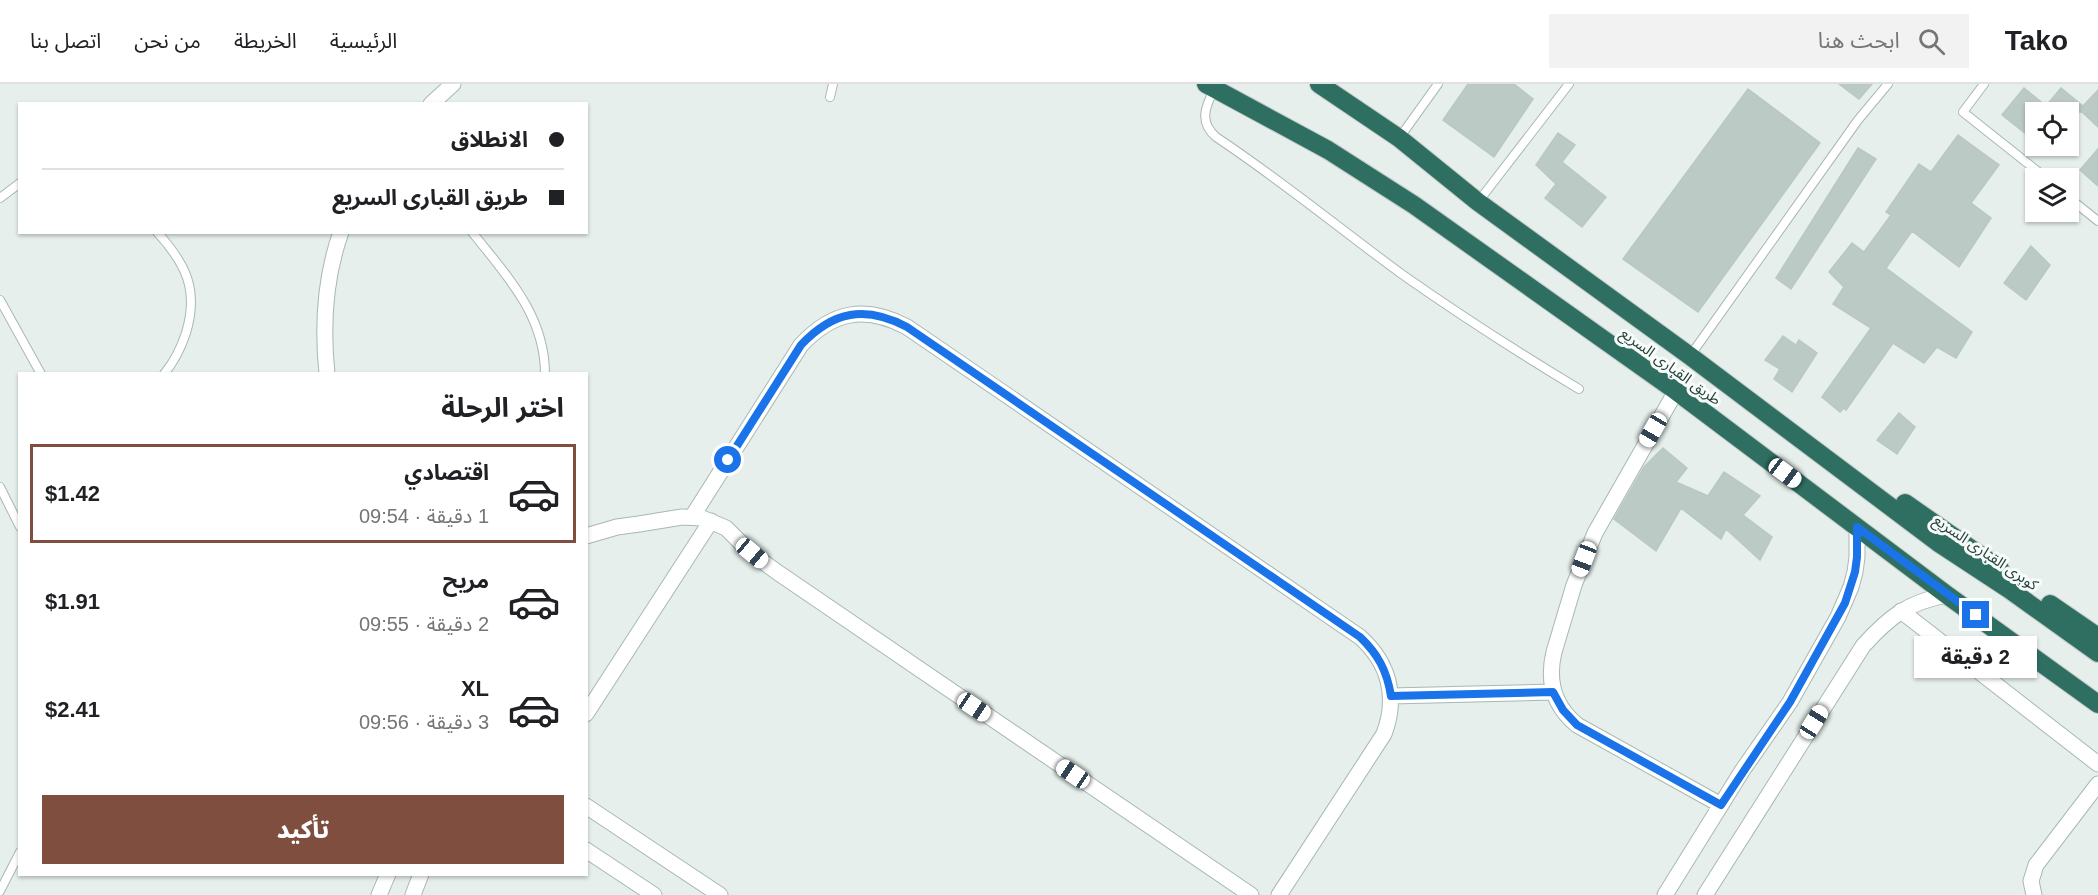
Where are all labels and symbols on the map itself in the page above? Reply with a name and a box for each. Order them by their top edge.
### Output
street label: طريق القبارى السريع [1615,324,1725,411]
car [1636,410,1670,450]
route start [714,446,741,473]
car [1765,455,1805,491]
street label: كوبرى القبارى السريع [1928,511,2042,597]
car [732,535,772,571]
car [1569,539,1599,579]
route end [1962,601,1989,628]
callout: 2 دقيقة [1914,636,2038,678]
car [954,689,994,725]
car [1797,702,1831,742]
car [1053,756,1093,792]

